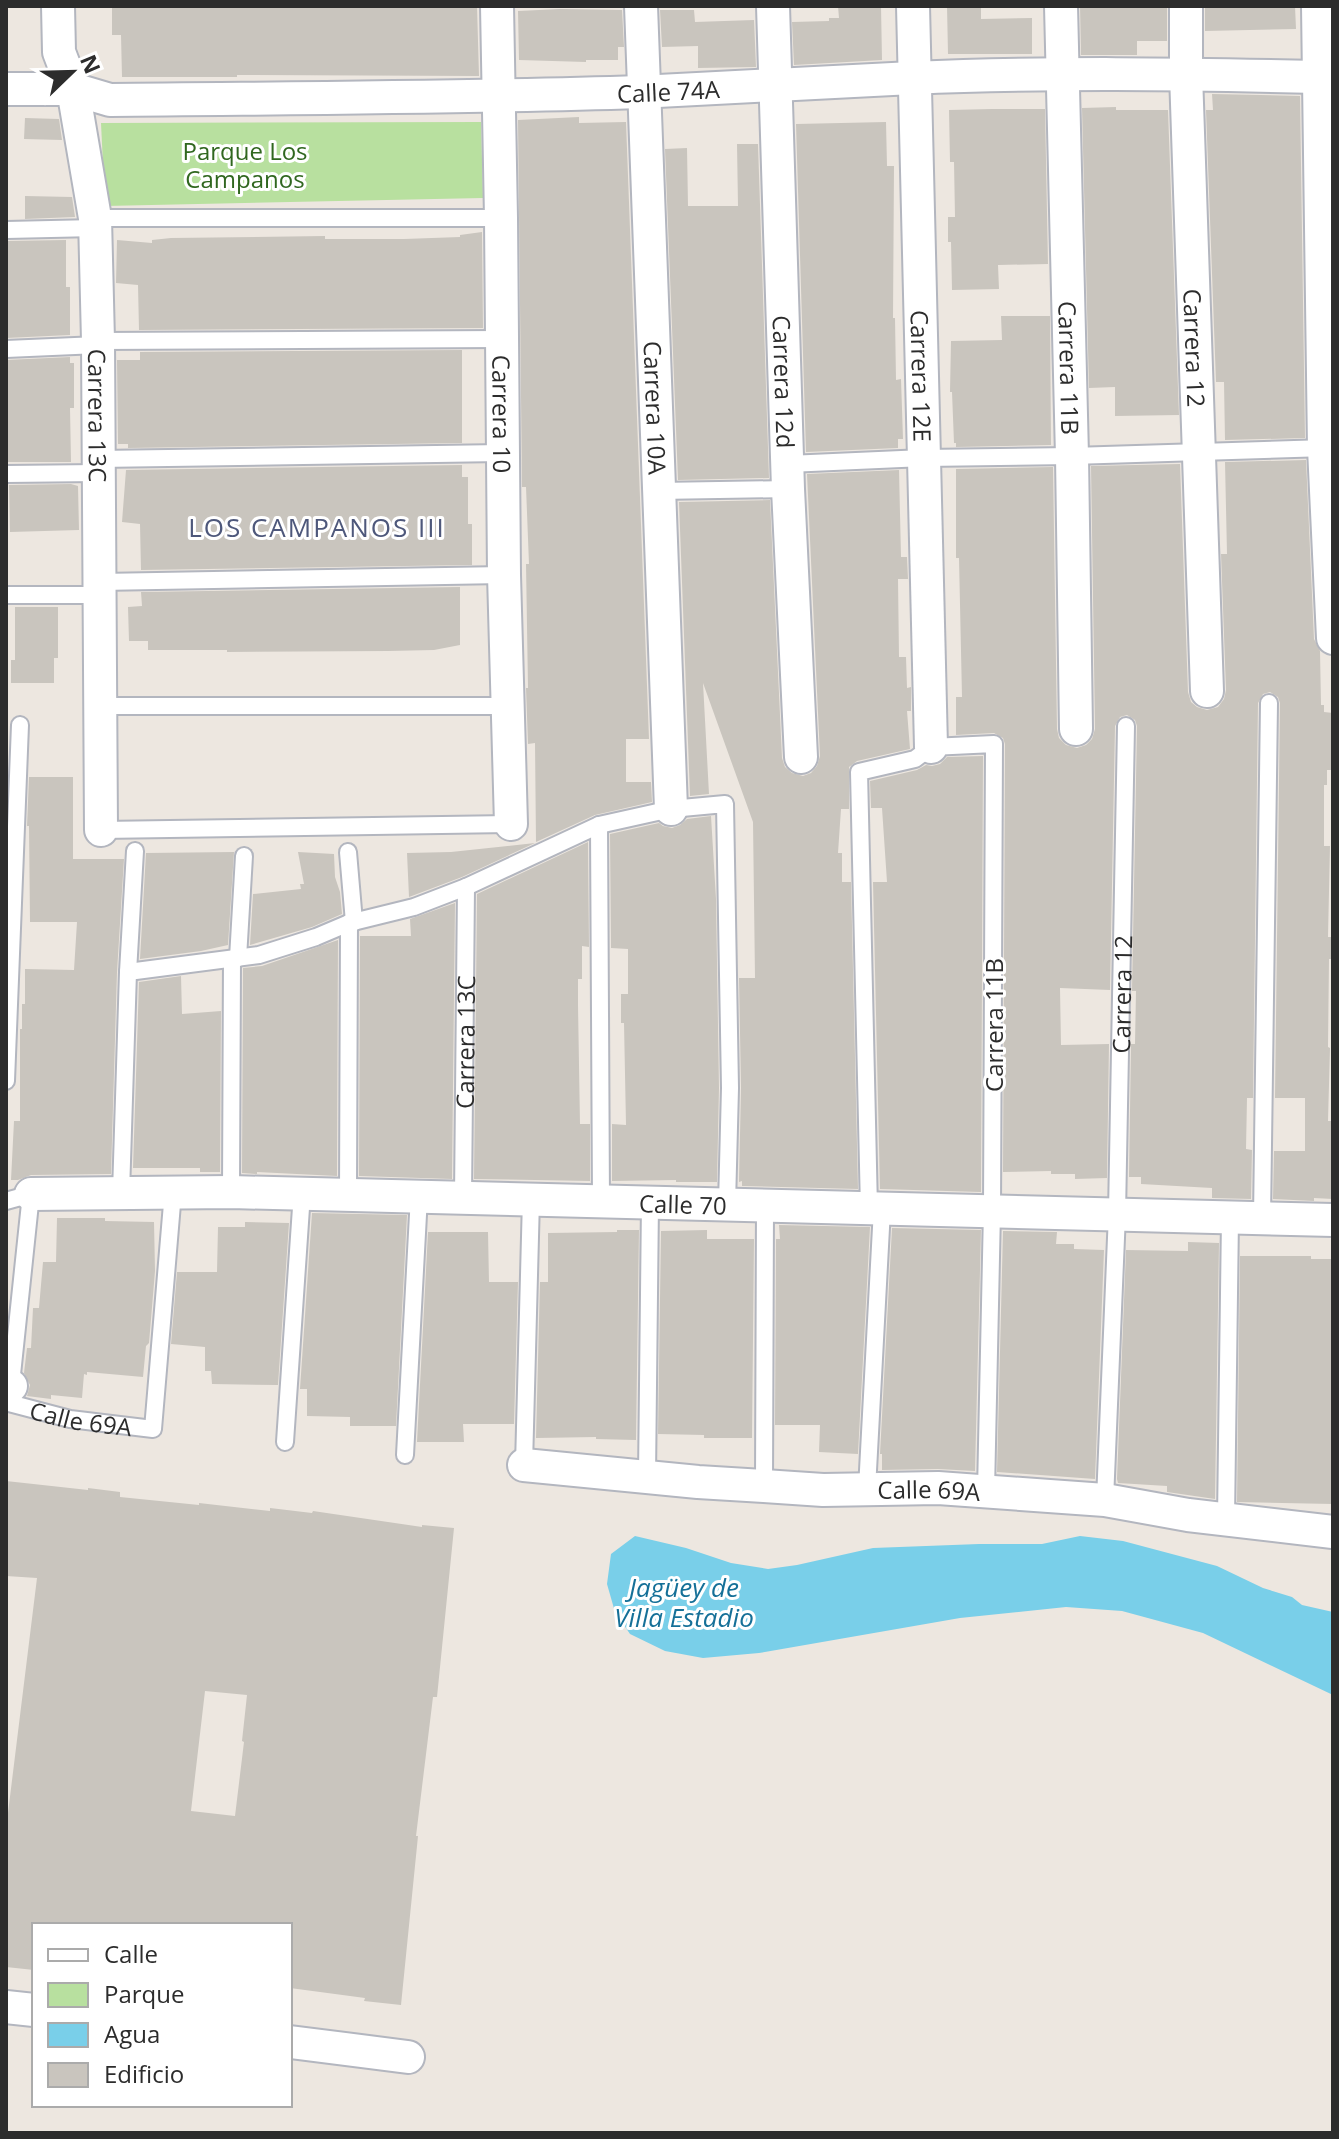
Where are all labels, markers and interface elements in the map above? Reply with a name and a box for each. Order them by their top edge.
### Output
north arrow [32,32,112,112]
text: N [74,50,109,78]
street label: Calle 74A [616,72,721,109]
park label: Parque Los Campanos [182,134,308,195]
street label: Carrera 12 [1177,288,1214,408]
street label: Carrera 11B [1052,301,1088,435]
street label: Carrera 12E [904,310,940,442]
street label: Carrera 12d [766,315,803,449]
street label: Carrera 10A [637,340,675,476]
street label: Carrera 13C [82,349,115,482]
street label: Carrera 10 [486,355,520,473]
district label: LOS CAMPANOS III [188,509,446,545]
street label: Carrera 12 [1103,935,1139,1054]
street label: Carrera 11B [977,958,1010,1092]
street label: Carrera 13C [447,975,482,1109]
street label: Calle 70 [639,1186,727,1221]
street label: Calle 69A [26,1393,135,1443]
street label: Calle 69A [877,1472,982,1508]
water label: Jagüey de Villa Estadio [614,1569,754,1635]
legend [32,1923,292,2107]
text: Calle [104,1937,158,1970]
text: Parque [104,1977,184,2010]
text: Agua [104,2017,160,2050]
text: Edificio [104,2057,184,2090]

